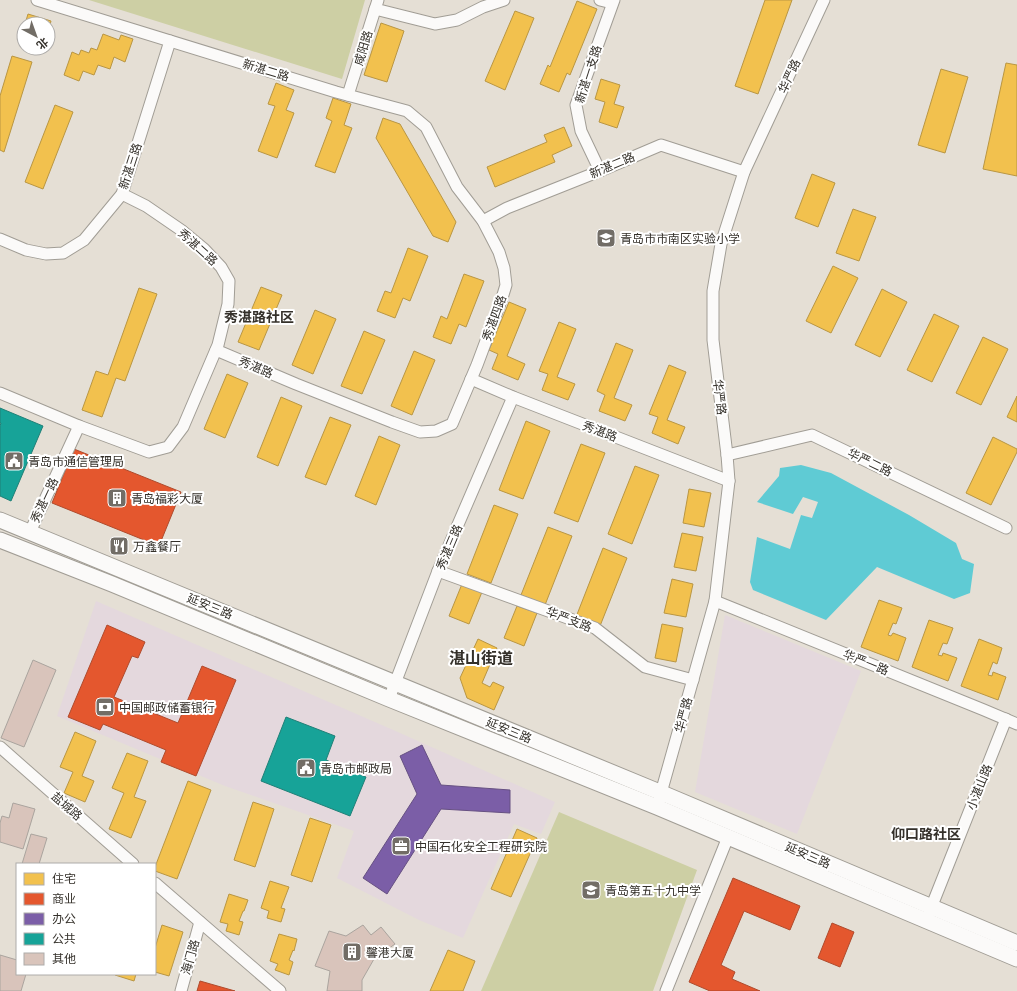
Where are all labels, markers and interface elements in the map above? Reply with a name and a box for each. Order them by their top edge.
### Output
north arrow [16,16,56,56]
street label: 咸阳路 [351,29,375,67]
text: 北 [34,35,51,52]
street label: 新湛一支路 [572,43,604,105]
street label: 新湛二路 [241,56,291,84]
street label: 华严路 [775,57,803,95]
street label: 新湛三路 [115,141,145,191]
street label: 新湛二路 [587,149,637,181]
street label: 秀湛二路 [175,225,221,269]
school or university icon: 青岛市市南区实验小学 [595,227,617,249]
place label: 青岛市市南区实验小学 [620,231,740,246]
street label: 秀湛四路 [479,293,509,343]
district label: 秀湛路社区 [224,308,294,325]
street label: 秀湛路 [236,353,276,381]
street label: 华严路 [710,378,730,416]
street label: 秀湛路 [581,418,619,444]
street label: 华严二路 [845,445,895,479]
public building icon: 青岛市通信管理局 [3,450,25,472]
place label: 青岛市通信管理局 [28,454,124,469]
street label: 秀湛一路 [27,475,61,525]
building icon: 青岛福彩大厦 [106,487,128,509]
place label: 青岛福彩大厦 [131,491,203,506]
street label: 秀湛三路 [433,522,465,572]
restaurant icon: 万鑫餐厅 [108,535,130,557]
place label: 万鑫餐厅 [133,539,181,554]
street label: 延安三路 [185,590,235,622]
street label: 华严支路 [544,603,594,635]
street label: 华严一路 [841,646,891,678]
district label: 湛山街道 [449,648,513,668]
bank icon: 中国邮政储蓄银行 [94,696,116,718]
street label: 华严路 [671,696,695,734]
place label: 中国邮政储蓄银行 [119,700,215,715]
street label: 延安三路 [484,714,534,746]
public building icon: 青岛市邮政局 [295,757,317,779]
place label: 青岛市邮政局 [320,761,392,776]
street label: 小湛山路 [963,762,995,812]
street label: 盐城路 [48,789,86,823]
district label: 仰口路社区 [891,825,961,842]
office icon: 中国石化安全工程研究院 [390,835,412,857]
place label: 中国石化安全工程研究院 [415,839,547,854]
street label: 延安三路 [783,839,833,871]
legend [16,863,156,975]
text: 住宅 [52,871,76,886]
school or university icon: 青岛第五十九中学 [580,879,602,901]
place label: 青岛第五十九中学 [605,883,701,898]
text: 商业 [52,891,76,906]
text: 办公 [52,911,76,926]
text: 公共 [52,931,76,946]
street label: 海门路 [178,938,202,976]
building icon: 馨港大厦 [341,941,363,963]
place label: 馨港大厦 [366,945,414,960]
text: 其他 [52,951,76,966]

